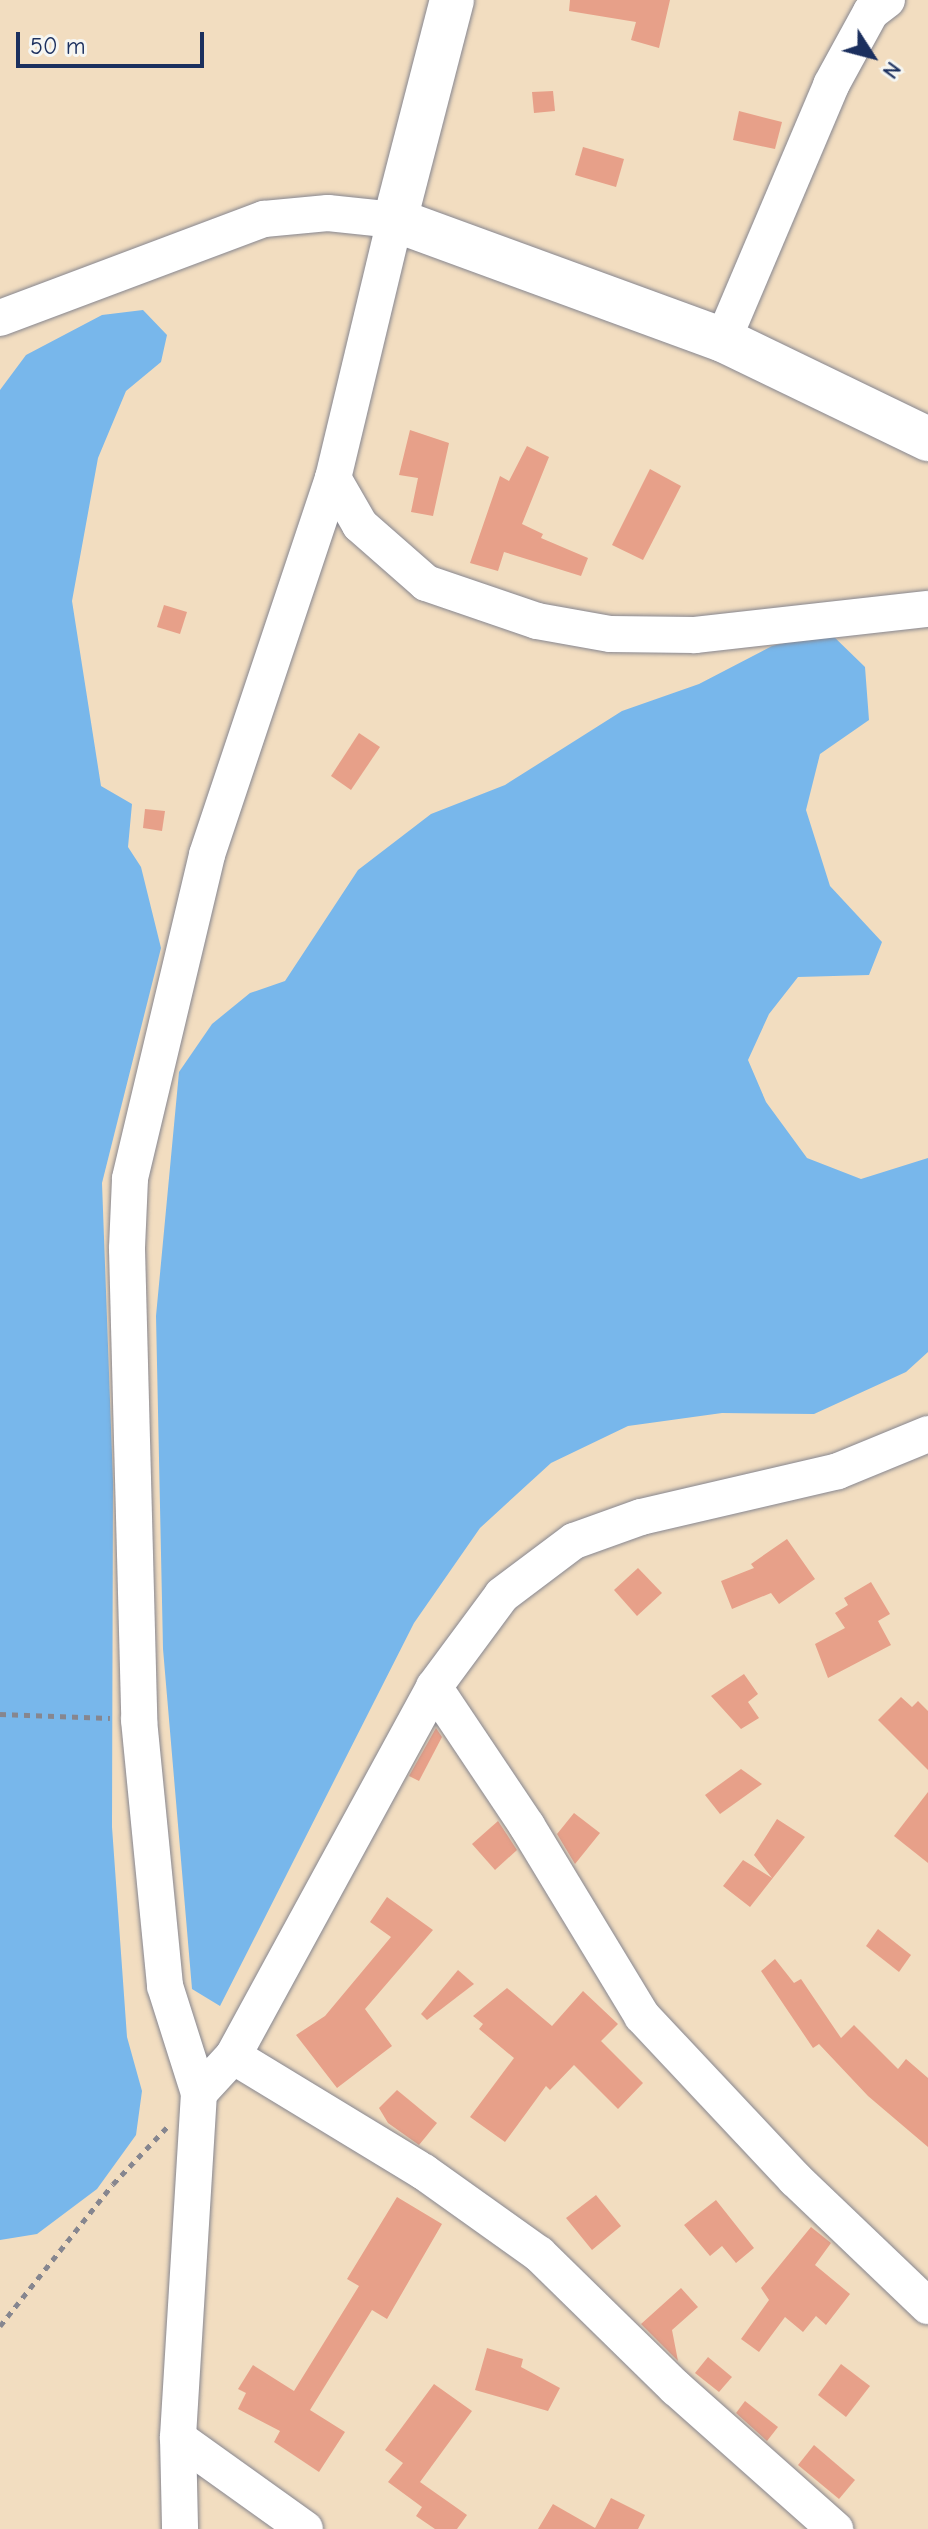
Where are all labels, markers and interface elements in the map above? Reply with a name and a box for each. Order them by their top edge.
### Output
scale bar [20,16,208,66]
north arrow [832,16,912,96]
text: 50 m [30,32,86,60]
text: N [877,57,906,84]

